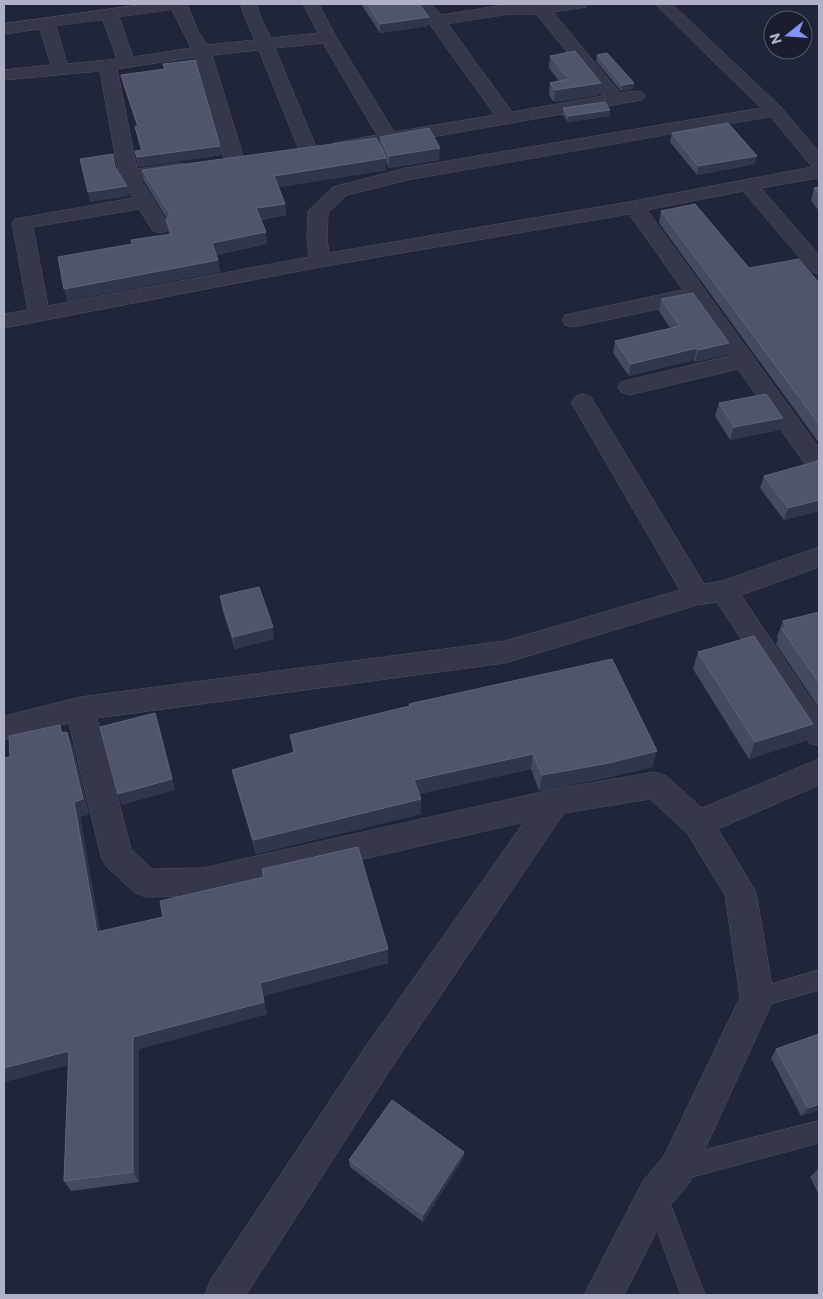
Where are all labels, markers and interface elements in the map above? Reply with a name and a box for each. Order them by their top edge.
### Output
north arrow [763,10,813,60]
text: N [765,31,785,46]

